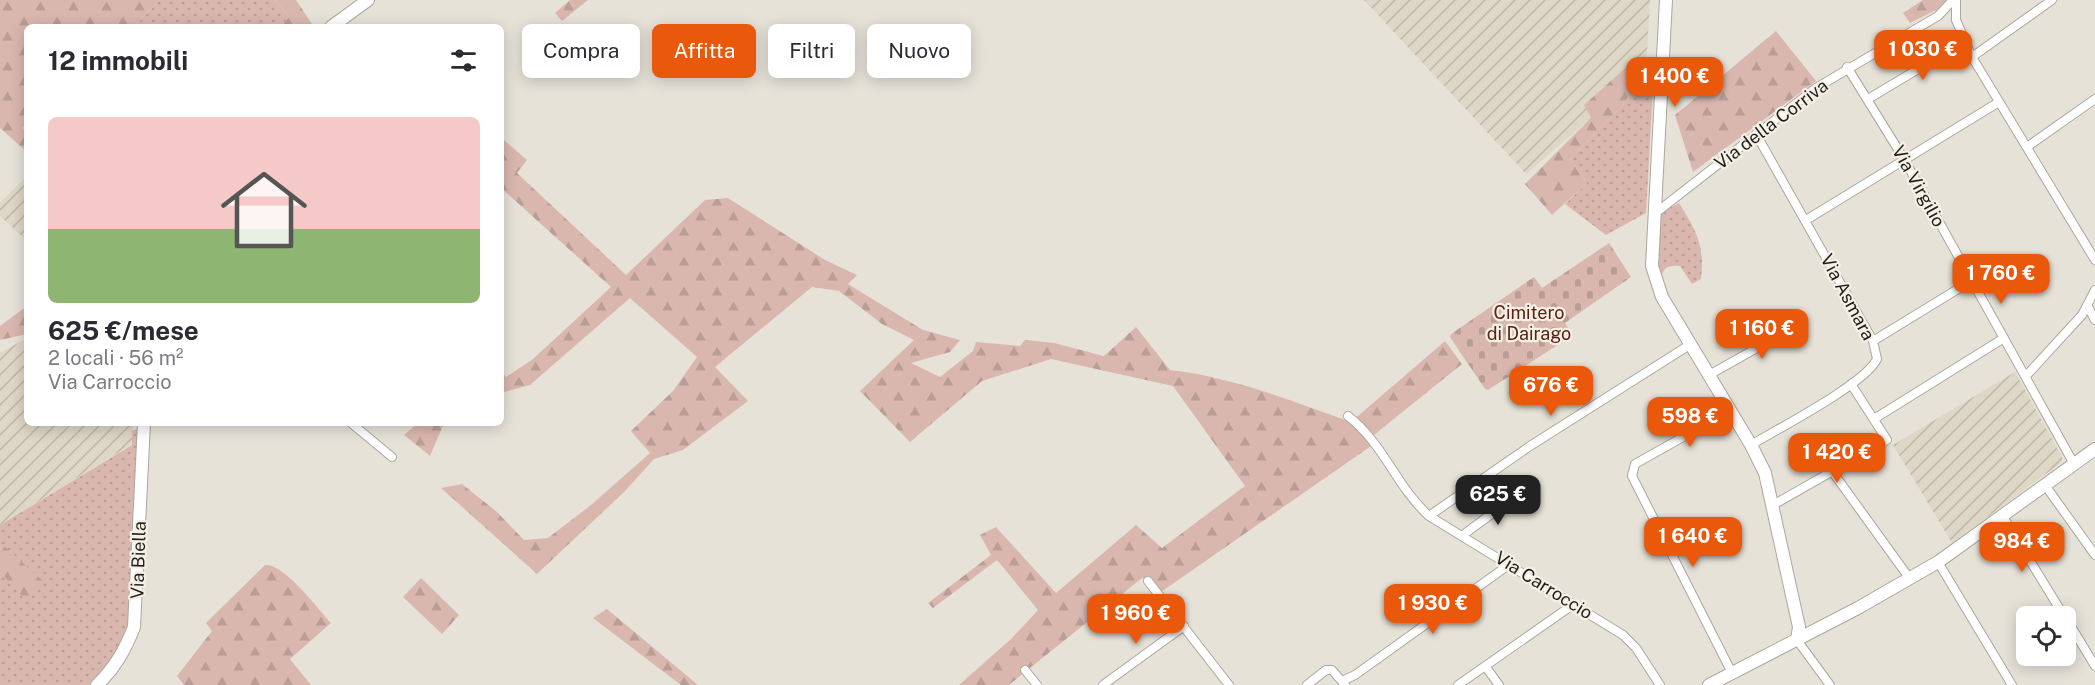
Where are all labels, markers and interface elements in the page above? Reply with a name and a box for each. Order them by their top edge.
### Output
chip: Compra [522,24,640,78]
chip: Affitta [652,24,756,78]
chip: Filtri [768,24,855,78]
chip: Nuovo [867,24,971,78]
pin: 1 030 € [1868,30,1978,81]
text: 1 030 € [1888,37,1958,61]
icon: filters [447,44,480,77]
text: 12 immobili [48,45,188,76]
pin: 1 400 € [1620,57,1730,108]
text: 1 400 € [1640,64,1710,88]
street label: Via della Corriva [1710,75,1832,173]
street label: Via Virgilio [1888,142,1950,230]
icon: home [210,156,318,264]
street label: Via Asmara [1817,250,1879,344]
pin: 1 760 € [1946,254,2056,305]
text: 1 760 € [1967,261,2035,285]
park label: Cimitero di Dairago [1487,302,1571,344]
pin: 1 160 € [1707,309,1817,360]
text: 625 €/mese [48,315,199,346]
text: 1 160 € [1729,316,1795,340]
text: 2 locali · 56 m² [48,346,183,370]
pin: 676 € [1509,366,1593,417]
text: Via Carroccio [48,370,172,394]
text: 676 € [1523,373,1579,397]
pin: 598 € [1648,397,1732,448]
text: 598 € [1661,404,1719,428]
pin: 1 420 € [1782,433,1892,484]
text: 1 420 € [1802,440,1872,464]
pin: 625 € [1456,475,1540,526]
text: 625 € [1470,482,1526,506]
pin: 1 640 € [1638,517,1748,568]
street label: Via Biella [126,521,150,599]
pin: 984 € [1980,522,2064,573]
text: 1 640 € [1658,524,1728,548]
text: 984 € [1993,529,2051,553]
street label: Via Carroccio [1491,547,1597,623]
pin: 1 930 € [1378,584,1488,635]
text: 1 930 € [1398,591,1468,615]
pin: 1 960 € [1081,594,1191,645]
text: 1 960 € [1101,601,1171,625]
map controls [2016,606,2076,666]
button: locate [2016,606,2076,666]

